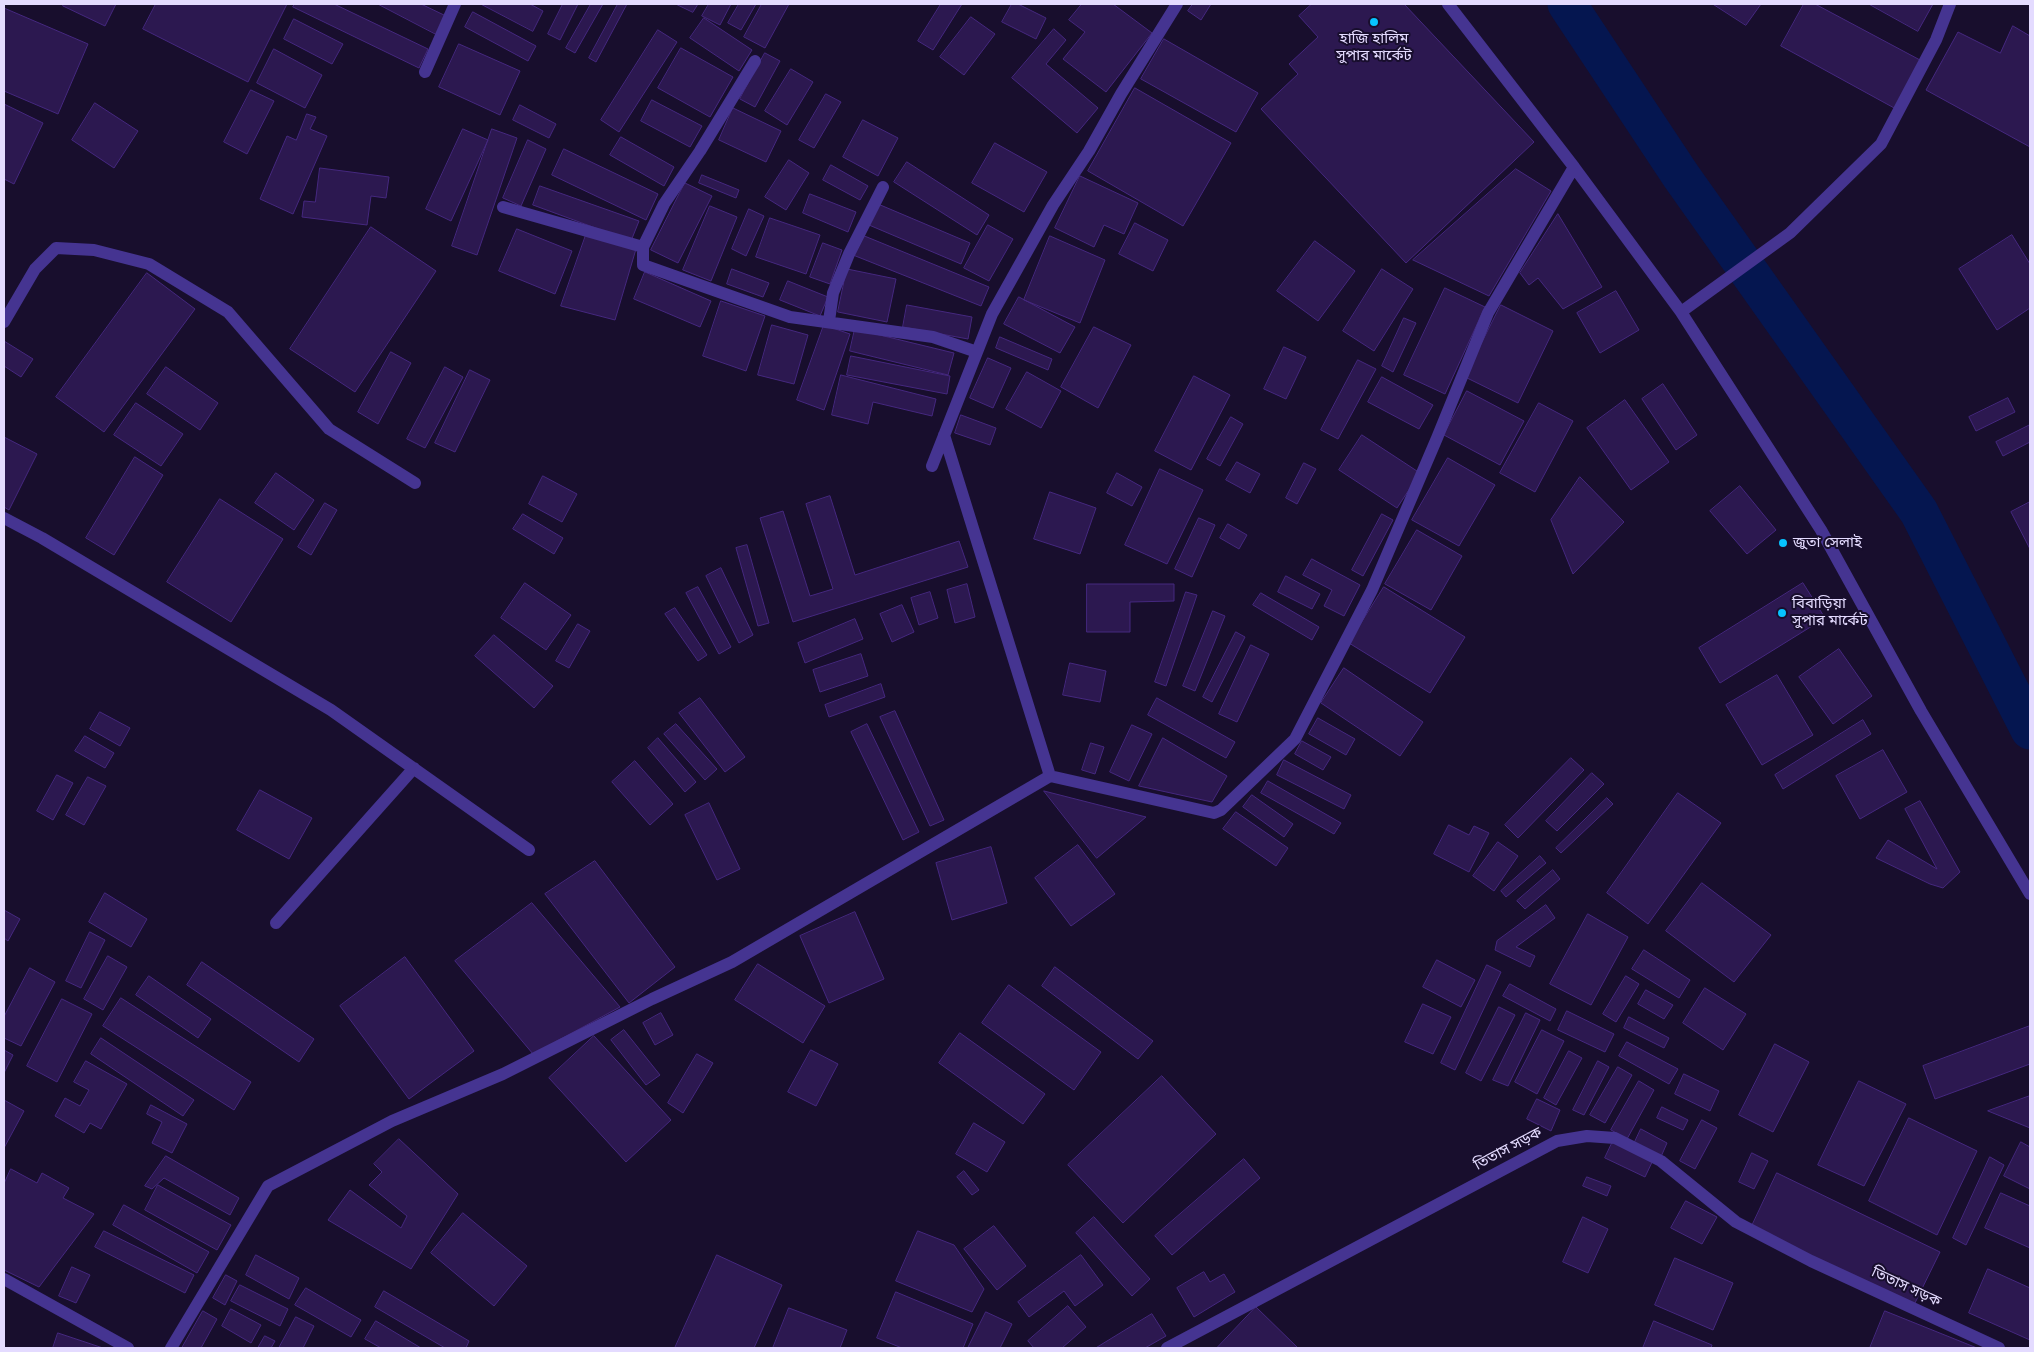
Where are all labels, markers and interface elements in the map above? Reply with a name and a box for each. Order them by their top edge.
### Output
marker: হাজি হালিম সুপার মার্কেট [1368,16,1380,28]
place label: হাজি হালিম সুপার মার্কেট [1336,30,1412,65]
place label: জুতা সেলাই [1793,534,1862,552]
marker: জুতা সেলাই [1777,537,1789,549]
place label: বিবাড়িয়া সুপার মার্কেট [1792,595,1868,630]
marker: বিবাড়িয়া সুপার মার্কেট [1776,607,1788,619]
street label: তিতাস সড়ক [1471,1124,1545,1174]
street label: তিতাস সড়ক [1868,1263,1944,1311]

